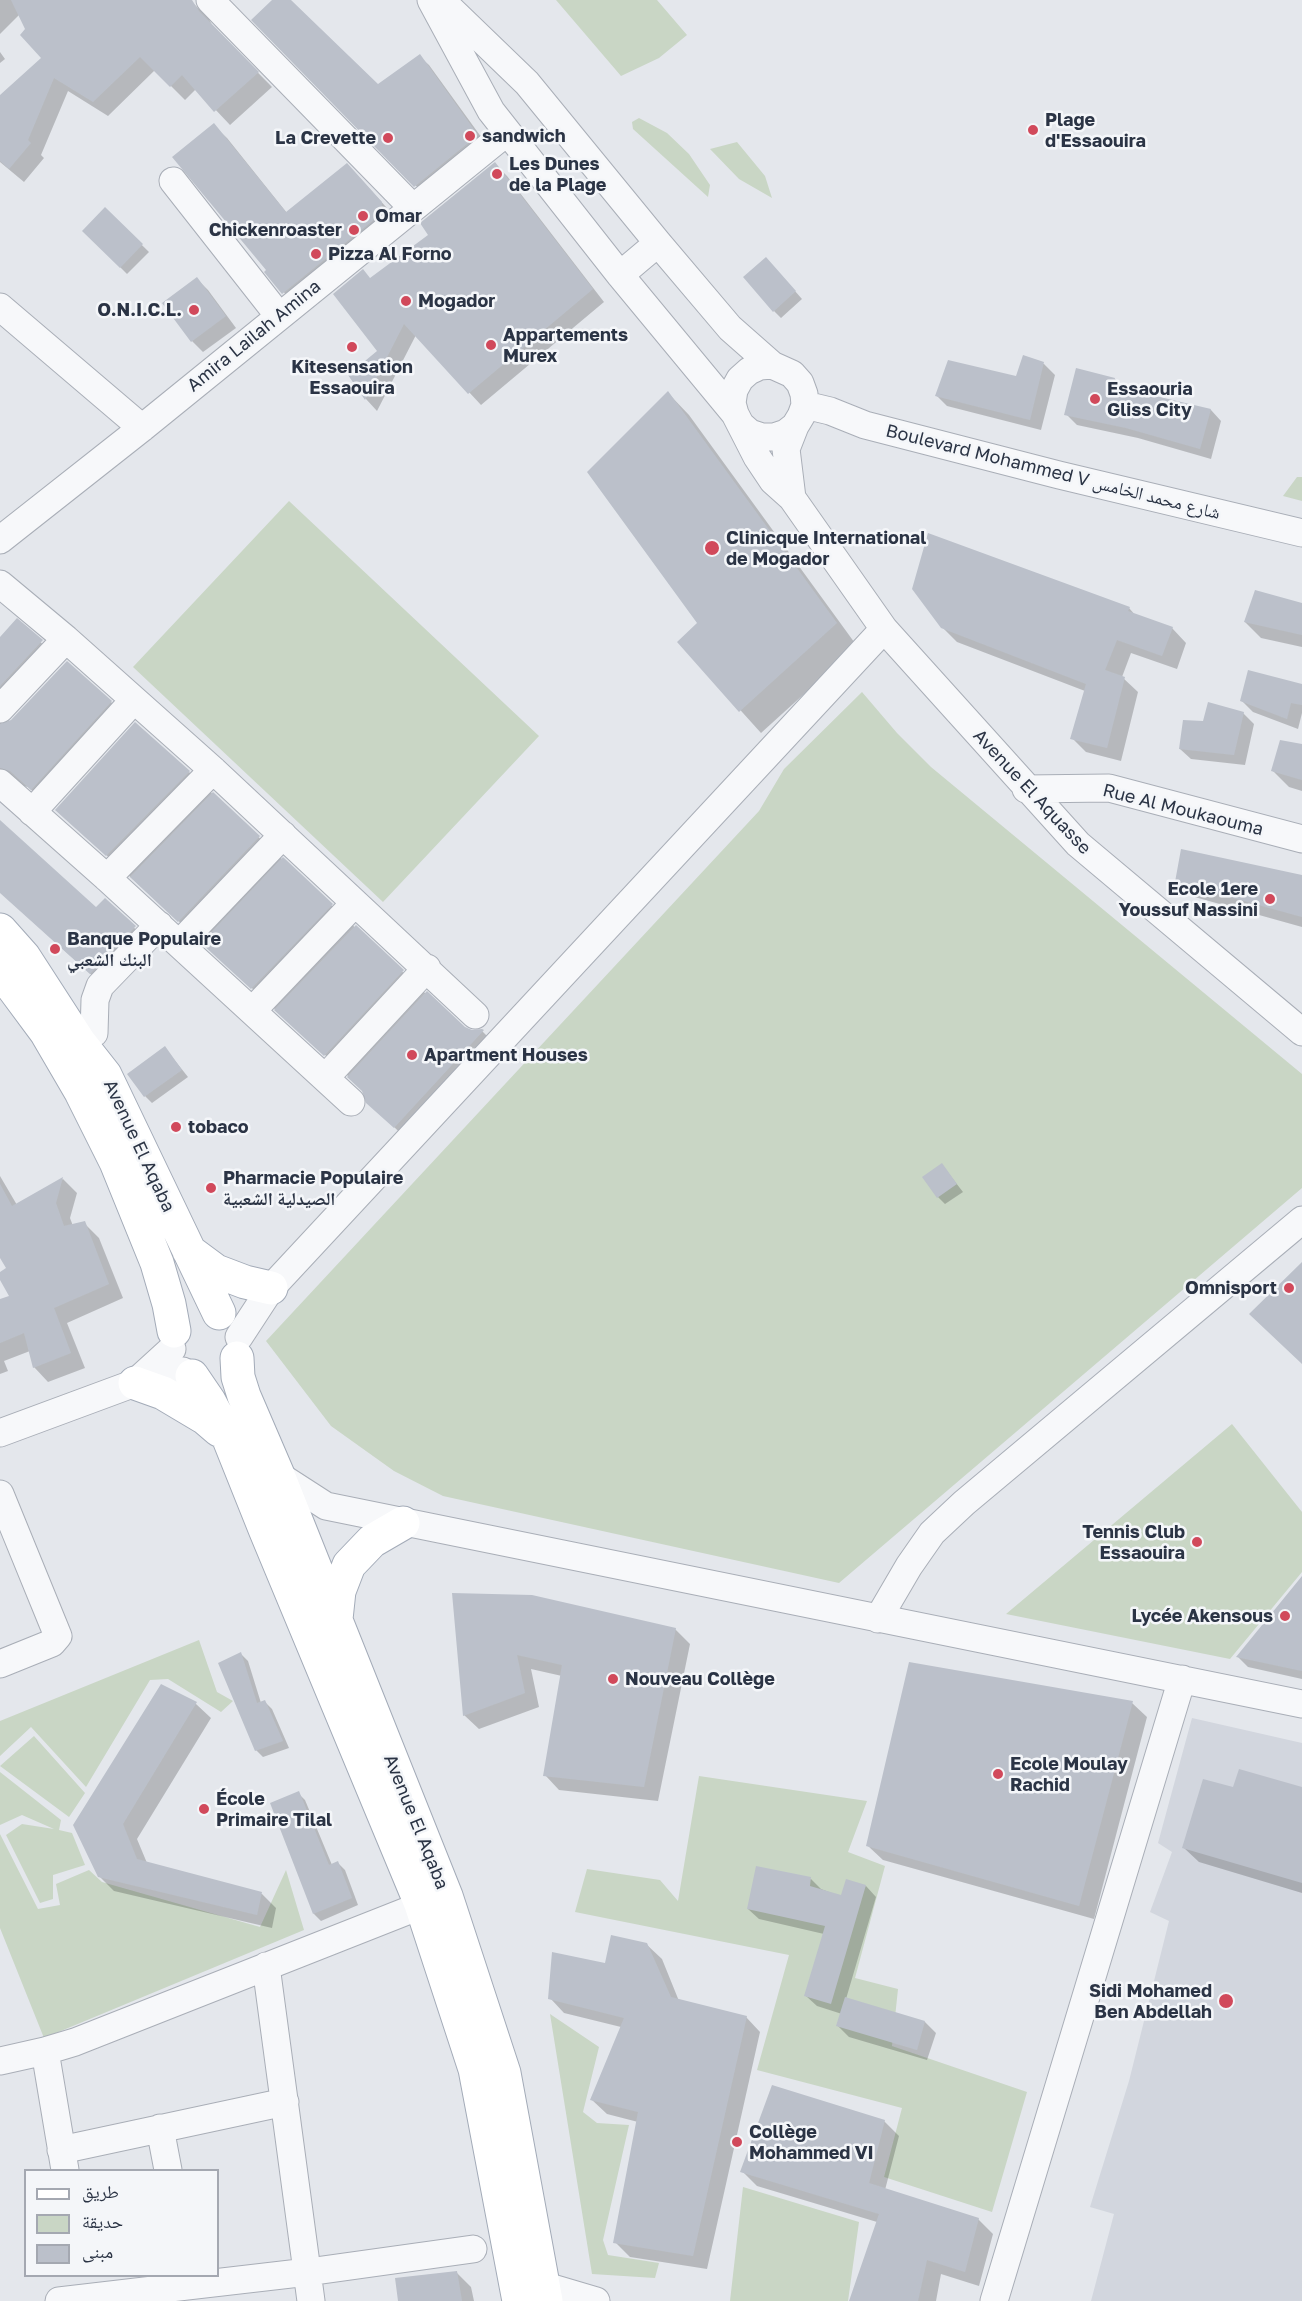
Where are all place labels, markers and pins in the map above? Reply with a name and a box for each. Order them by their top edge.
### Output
place label: Plage d'Essaouira [1045,109,1146,152]
marker: Plage d'Essaouira [1026,123,1040,137]
place label: sandwich [482,125,566,147]
place label: La Crevette [275,127,376,149]
marker: sandwich [463,129,477,143]
marker: La Crevette [381,131,395,145]
place label: Les Dunes de la Plage [509,153,606,195]
marker: Les Dunes de la Plage [490,167,504,181]
place label: Omar [375,205,422,227]
marker: Omar [356,209,370,223]
place label: Chickenroaster [209,219,342,241]
marker: Chickenroaster [347,223,361,237]
place label: Pizza Al Forno [328,243,452,265]
marker: Pizza Al Forno [309,247,323,261]
place label: Mogador [418,290,495,312]
marker: Mogador [399,294,413,308]
place label: O.N.I.C.L. [97,299,182,321]
marker: O.N.I.C.L. [187,303,201,317]
place label: Appartements Murex [503,324,628,366]
marker: Appartements Murex [484,338,498,352]
marker: Kitesensation Essaouira [345,340,359,354]
place label: Kitesensation Essaouira [291,356,413,398]
place label: Essaouria Gliss City [1107,378,1193,420]
marker: Essaouria Gliss City [1088,392,1102,406]
place label: Clinicque International de Mogador [726,527,926,570]
marker: Clinicque International de Mogador [703,539,721,557]
place label: Ecole 1ere Youssuf Nassini [1119,878,1258,920]
marker: Ecole 1ere Youssuf Nassini [1263,892,1277,906]
place label: Banque Populaire البنك الشعبي [67,928,221,970]
marker: Banque Populaire البنك الشعبي [48,942,62,956]
place label: Apartment Houses [424,1044,588,1066]
marker: Apartment Houses [405,1048,419,1062]
place label: tobaco [188,1116,249,1138]
marker: tobaco [169,1120,183,1134]
place label: Pharmacie Populaire الصيدلية الشعبية [223,1167,403,1210]
marker: Pharmacie Populaire الصيدلية الشعبية [204,1181,218,1195]
place label: Omnisport [1185,1277,1277,1299]
marker: Omnisport [1282,1281,1296,1295]
place label: Tennis Club Essaouira [1082,1521,1185,1564]
marker: Tennis Club Essaouira [1190,1535,1204,1549]
place label: Lycée Akensous [1131,1605,1273,1627]
marker: Lycée Akensous [1278,1609,1292,1623]
place label: Nouveau Collège [625,1668,775,1690]
marker: Nouveau Collège [606,1672,620,1686]
place label: Ecole Moulay Rachid [1010,1753,1128,1796]
marker: Ecole Moulay Rachid [991,1767,1005,1781]
place label: École Primaire Tilal [216,1788,332,1830]
marker: École Primaire Tilal [197,1802,211,1816]
place label: Sidi Mohamed Ben Abdellah [1089,1980,1212,2022]
marker: Sidi Mohamed Ben Abdellah [1217,1992,1235,2010]
place label: Collège Mohammed VI [749,2121,874,2164]
marker: Collège Mohammed VI [730,2135,744,2149]

